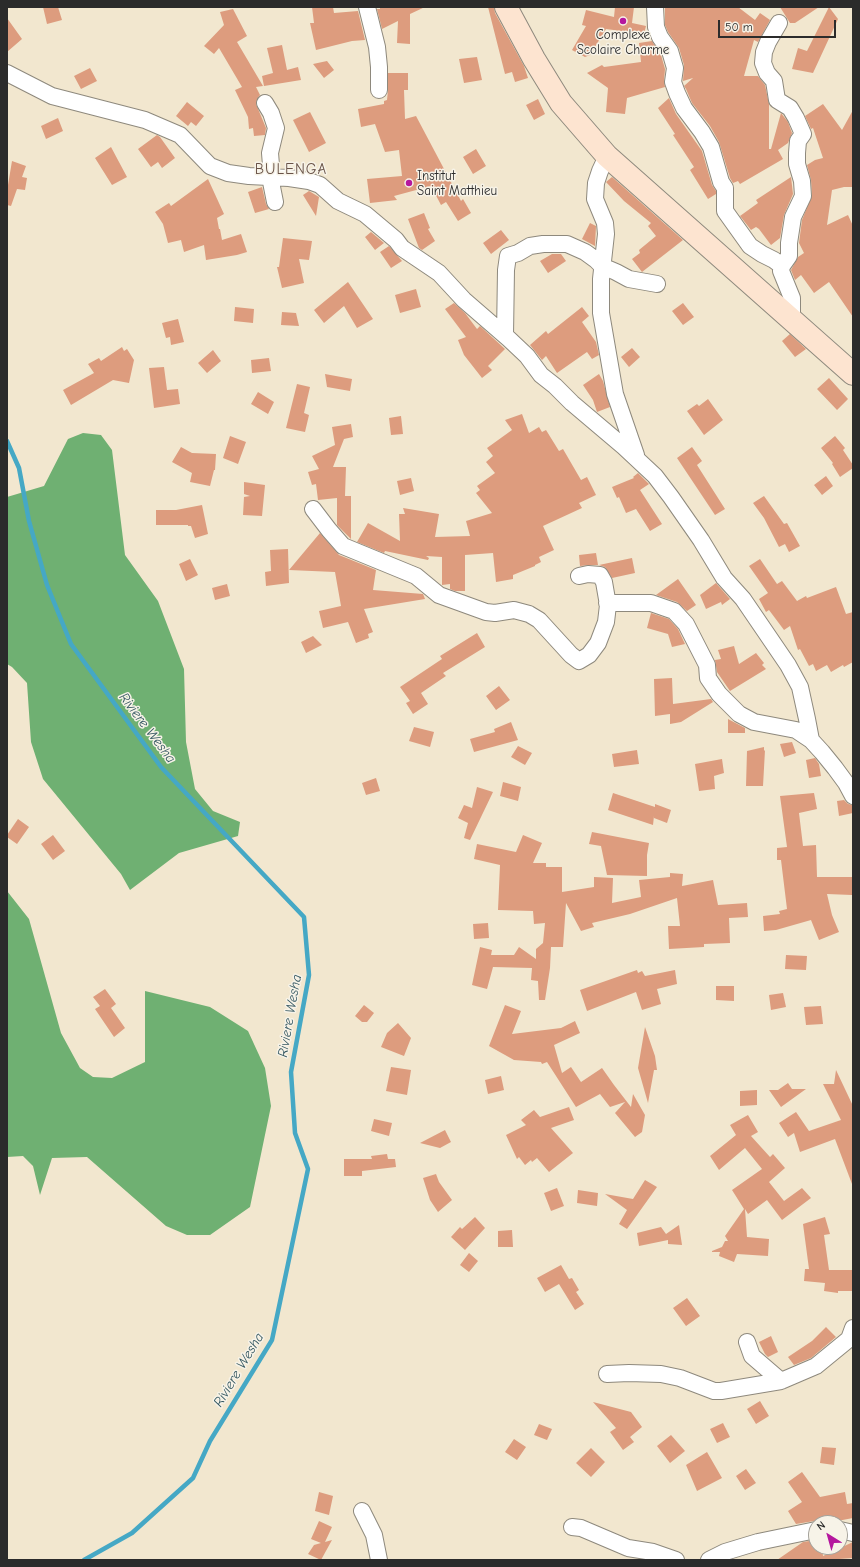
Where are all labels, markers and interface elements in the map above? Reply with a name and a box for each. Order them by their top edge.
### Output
scale bar [720,12,838,38]
marker: Complexe Scolaire Charme [618,16,628,26]
text: 50 m [725,20,753,34]
place label: Complexe Scolaire Charme [577,27,669,58]
district label: BULENGA [255,161,327,179]
place label: Institut Saint Matthieu [417,168,497,199]
marker: Institut Saint Matthieu [404,178,414,188]
water label: Riviere Wesha [115,690,179,766]
water label: Riviere Wesha [274,973,306,1059]
water label: Riviere Wesha [210,1330,268,1410]
north arrow [808,1515,848,1555]
text: N [814,1518,828,1533]

